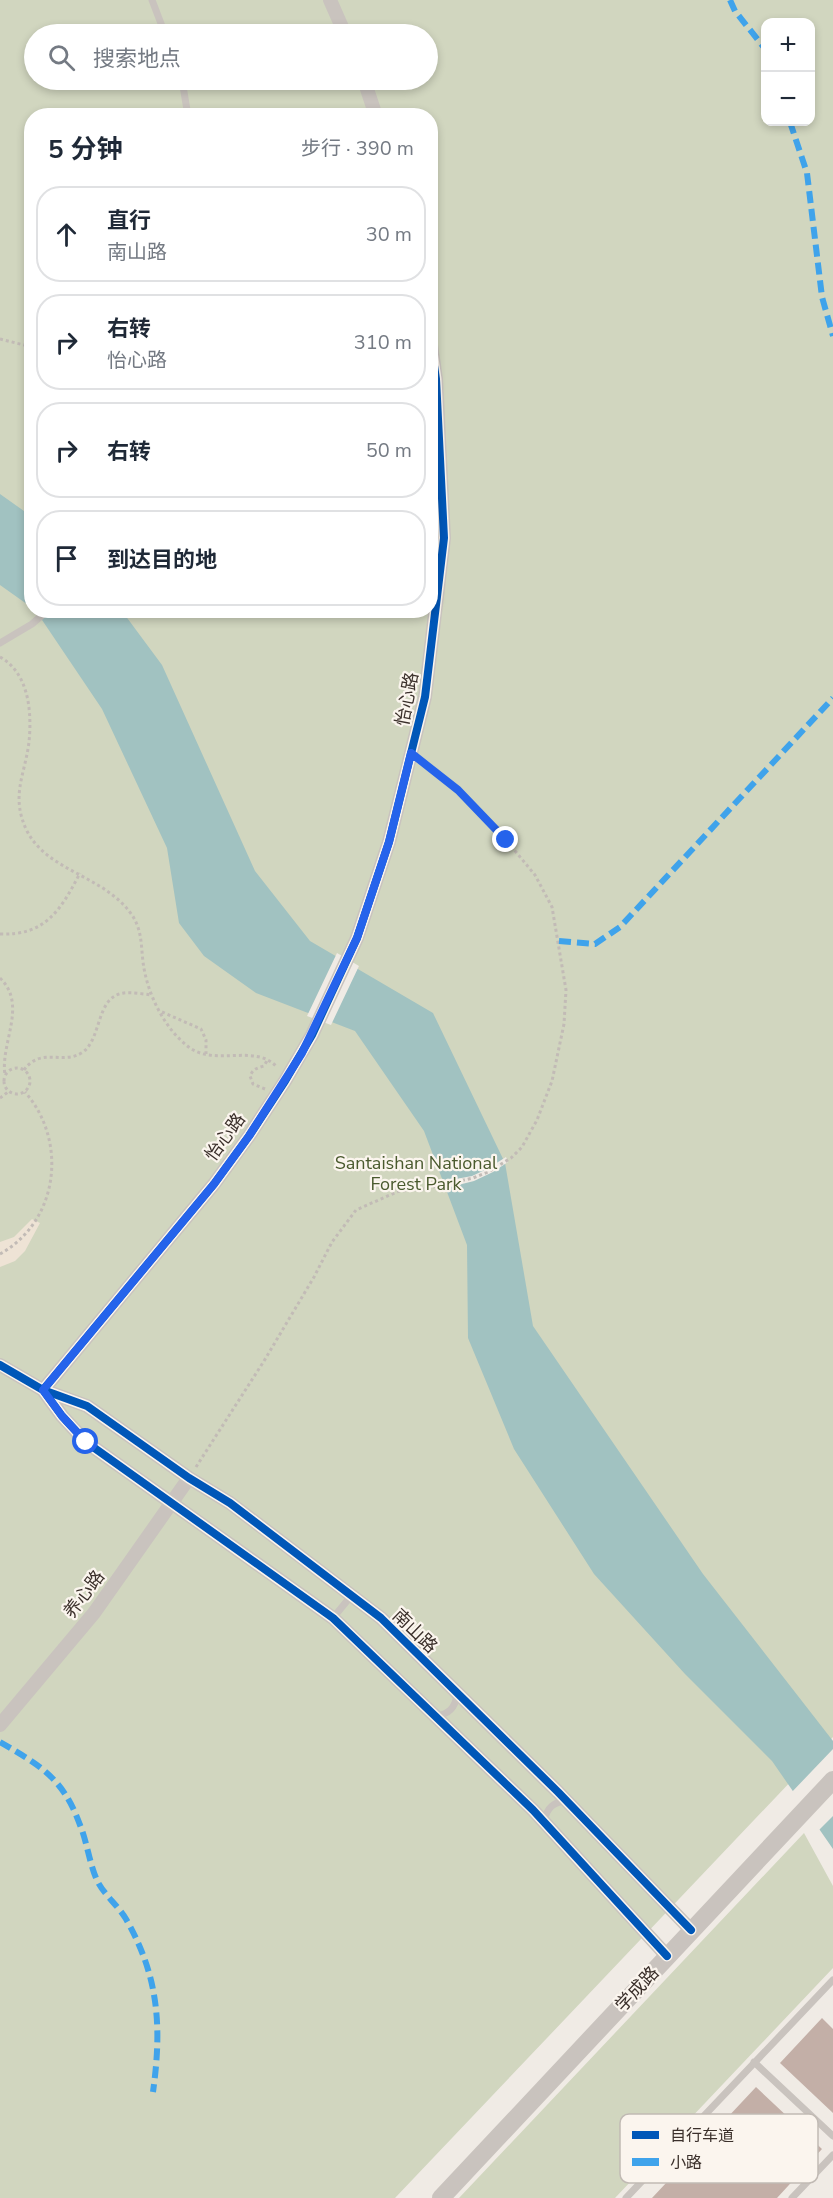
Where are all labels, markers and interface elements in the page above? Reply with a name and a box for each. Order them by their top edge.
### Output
map controls [761,18,815,126]
button: + [761,18,815,72]
search box [24,24,438,90]
icon: search [45,41,78,74]
text: 搜索地点 [93,44,181,74]
button: − [761,72,815,126]
text: 5 分钟 [48,132,123,167]
text: 步行 · 390 m [301,135,414,162]
text: 直行 [107,206,151,236]
icon: ahead [50,218,83,251]
text: 30 m [366,221,412,248]
text: 南山路 [107,239,167,266]
text: 右转 [107,314,151,344]
icon: right [50,326,83,359]
text: 310 m [354,329,412,356]
text: 怡心路 [107,347,167,374]
icon: right [50,434,83,467]
text: 右转 [107,437,151,467]
text: 50 m [366,437,412,464]
icon: arrive [50,542,83,575]
text: 到达目的地 [107,545,217,575]
street label: 怡心路 [390,670,424,728]
route end [492,826,518,852]
street label: 怡心路 [199,1108,251,1166]
park label: Santaishan National Forest Park [335,1151,498,1196]
route start [72,1428,98,1454]
street label: 养心路 [58,1565,110,1623]
street label: 南山路 [387,1604,443,1658]
street label: 学成路 [610,1961,664,2017]
legend [620,2114,818,2183]
text: 自行车道 [670,2125,734,2147]
text: 小路 [670,2152,702,2174]

